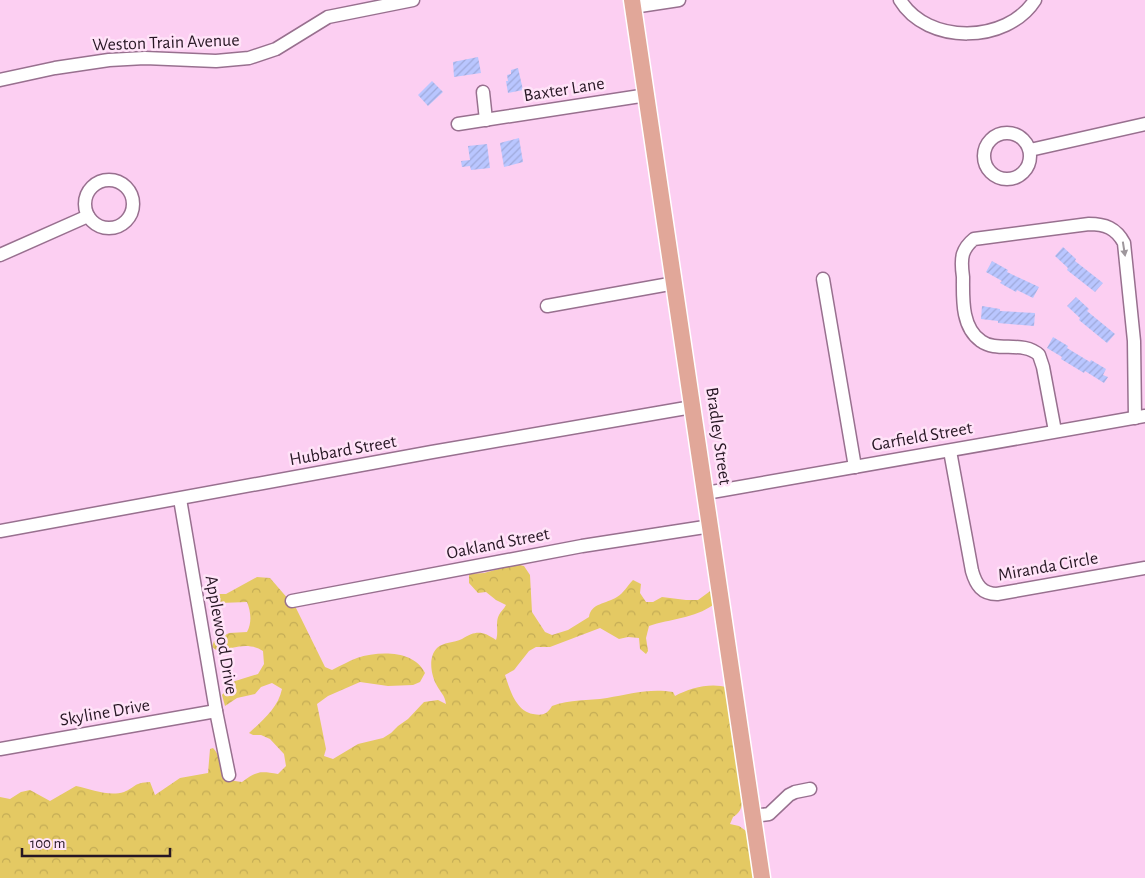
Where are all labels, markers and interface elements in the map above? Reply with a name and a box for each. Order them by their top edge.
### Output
street label: Weston Train Avenue [92,31,240,55]
street label: Baxter Lane [522,75,606,105]
one-way arrow [1120,241,1128,257]
street label: Bradley Street [702,386,734,486]
street label: Garfield Street [870,419,974,455]
street label: Hubbard Street [288,433,398,469]
street label: Oakland Street [445,525,551,563]
street label: Miranda Circle [996,549,1100,585]
street label: Applewood Drive [202,574,240,696]
street label: Skyline Drive [59,696,151,730]
scale bar [22,826,170,858]
text: 100 m [30,836,65,851]

